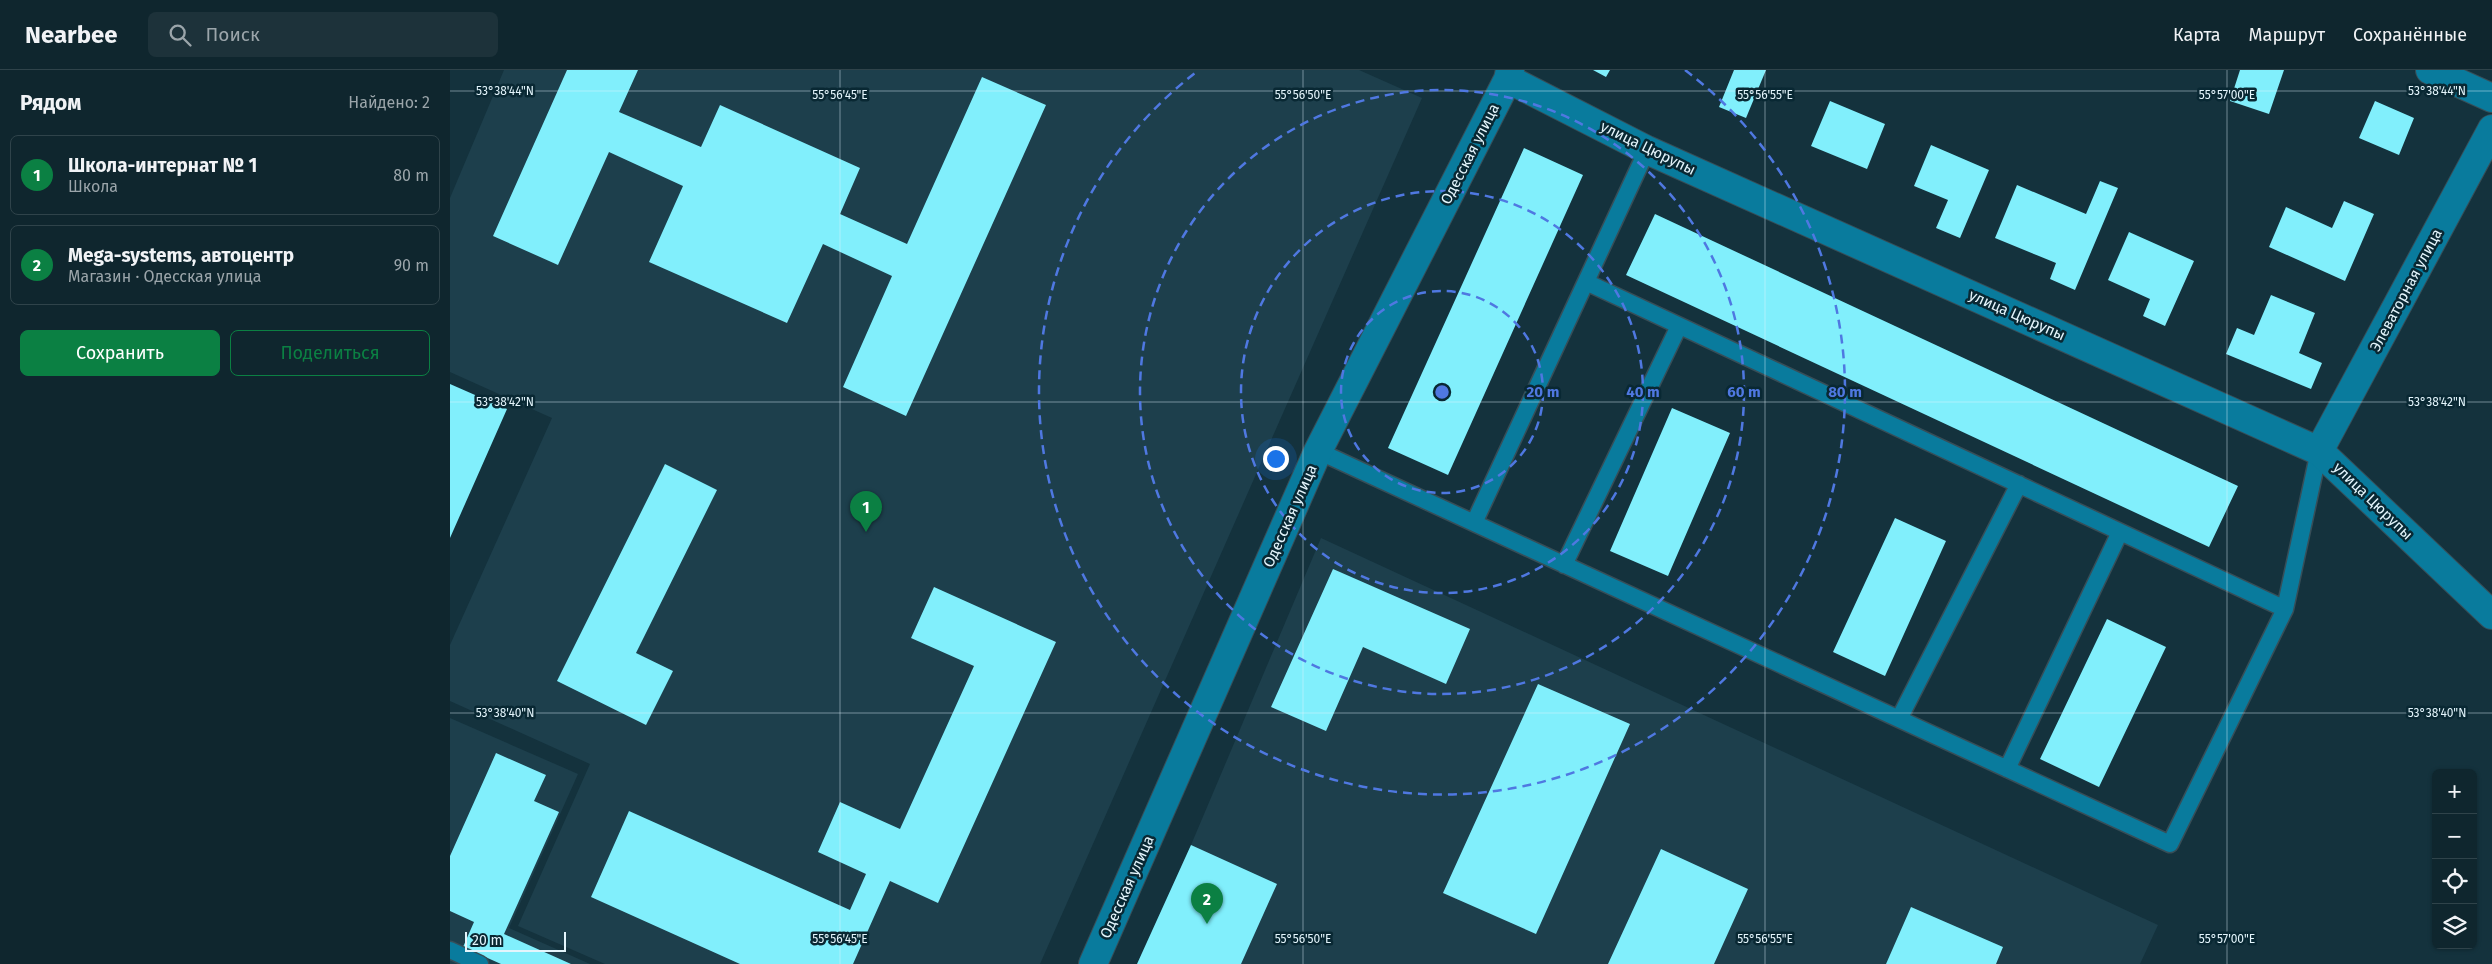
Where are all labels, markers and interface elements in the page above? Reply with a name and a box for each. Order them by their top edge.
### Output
search box [148,12,498,57]
text: Nearbee [25,21,118,49]
icon: search [166,21,194,49]
text: Поиск [206,23,260,46]
text: Карта [2173,24,2221,46]
text: Маршрут [2249,24,2325,46]
text: Сохранённые [2353,24,2467,46]
text: 53°38'44"N [476,84,534,98]
text: 53°38'44"N [2408,84,2466,98]
text: 55°56'45"E [812,88,868,102]
text: 55°56'50"E [1275,88,1331,102]
text: 55°56'55"E [1737,88,1793,102]
text: 55°57'00"E [2199,88,2255,102]
text: Рядом [20,90,81,116]
text: Найдено: 2 [348,93,430,112]
street label: Одесская улица [1437,101,1503,207]
street label: улица Цюрупы [1597,117,1699,179]
text: Школа-интернат № 1 [68,154,257,177]
text: 1 [33,166,41,185]
text: 80 m [393,166,429,185]
text: Школа [68,177,118,196]
street label: Элеваторная улица [2366,226,2446,354]
text: Mega-systems, автоцентр [68,244,294,267]
text: 2 [33,256,41,275]
text: 90 m [394,256,429,275]
text: Магазин · Одесская улица [68,267,261,286]
street label: улица Цюрупы [1966,286,2068,344]
button: Сохранить [20,330,220,376]
button: Поделиться [230,330,430,376]
centre of rings [1433,383,1451,401]
text: 20 m [1527,383,1559,401]
text: 40 m [1626,383,1660,401]
text: 60 m [1727,383,1761,401]
text: 80 m [1828,383,1862,401]
text: 53°38'42"N [476,395,534,409]
text: 53°38'42"N [2408,395,2466,409]
your location [1263,446,1289,472]
street label: улица Цюрупы [2329,459,2417,543]
street label: Одесская улица [1259,462,1321,570]
pin: 1 [850,491,882,532]
text: 53°38'40"N [476,706,534,720]
text: 53°38'40"N [2408,706,2466,720]
map controls [2432,769,2477,949]
button: + [2432,769,2477,814]
button: − [2432,814,2477,859]
street label: Одесская улица [1096,833,1158,941]
button: locate [2432,859,2477,904]
pin: 2 [1191,883,1223,924]
button: layers [2432,904,2477,949]
scale bar [465,929,566,952]
text: 20 m [472,932,502,949]
text: 55°56'45"E [812,932,868,946]
text: 55°56'50"E [1275,932,1331,946]
text: 55°56'55"E [1737,932,1793,946]
text: 55°57'00"E [2199,932,2255,946]

